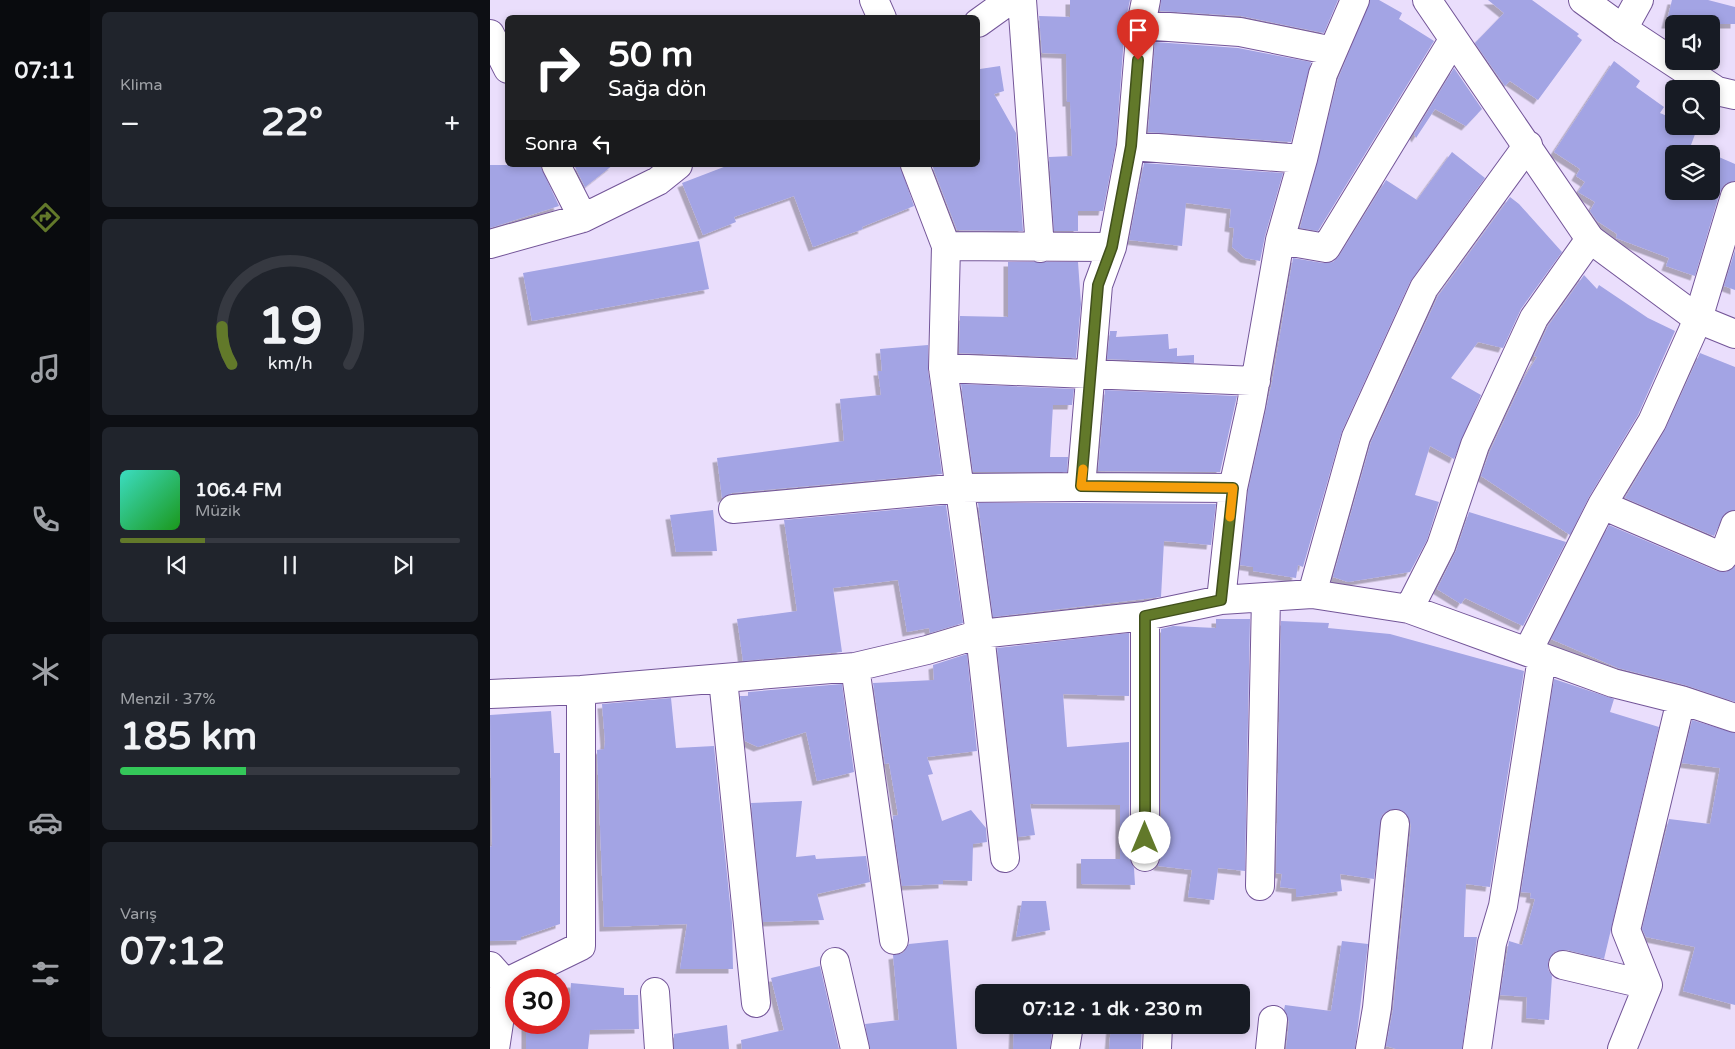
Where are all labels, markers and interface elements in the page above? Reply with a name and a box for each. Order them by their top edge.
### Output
pin [1117,9,1159,60]
map controls [1665,15,1720,200]
button: sound [1665,15,1720,70]
icon: arrive [1124,16,1152,44]
text: 50 m [608,34,693,76]
icon: right [525,35,590,100]
text: 07:11 [15,58,75,84]
text: Klima [120,75,162,95]
text: Sağa dön [608,76,707,102]
button: search [1665,80,1720,135]
text: 22° [261,100,323,146]
text: − [120,107,140,141]
text: + [444,107,460,141]
icon: left [588,130,616,158]
text: Sonra [525,133,578,155]
button: layers [1665,145,1720,200]
icon: directions [28,200,63,235]
text: 19 [257,295,323,358]
icon: music [28,351,63,386]
text: km/h [268,353,312,374]
text: 106.4 FM [195,479,282,501]
text: Müzik [195,501,241,521]
icon: phone [28,502,63,537]
icon: previous [163,551,191,579]
icon: pause [276,551,304,579]
icon: next [389,551,417,579]
icon: climate [28,654,63,689]
text: Menzil · 37% [120,689,216,709]
text: 185 km [120,714,257,760]
icon: car [28,805,63,840]
position arrow [1118,811,1170,863]
text: Varış [120,904,157,924]
text: 07:12 [120,929,225,975]
icon: filters [28,956,63,991]
speed limit sign: 30 [505,969,570,1034]
text: 07:12 · 1 dk · 230 m [1023,998,1202,1020]

